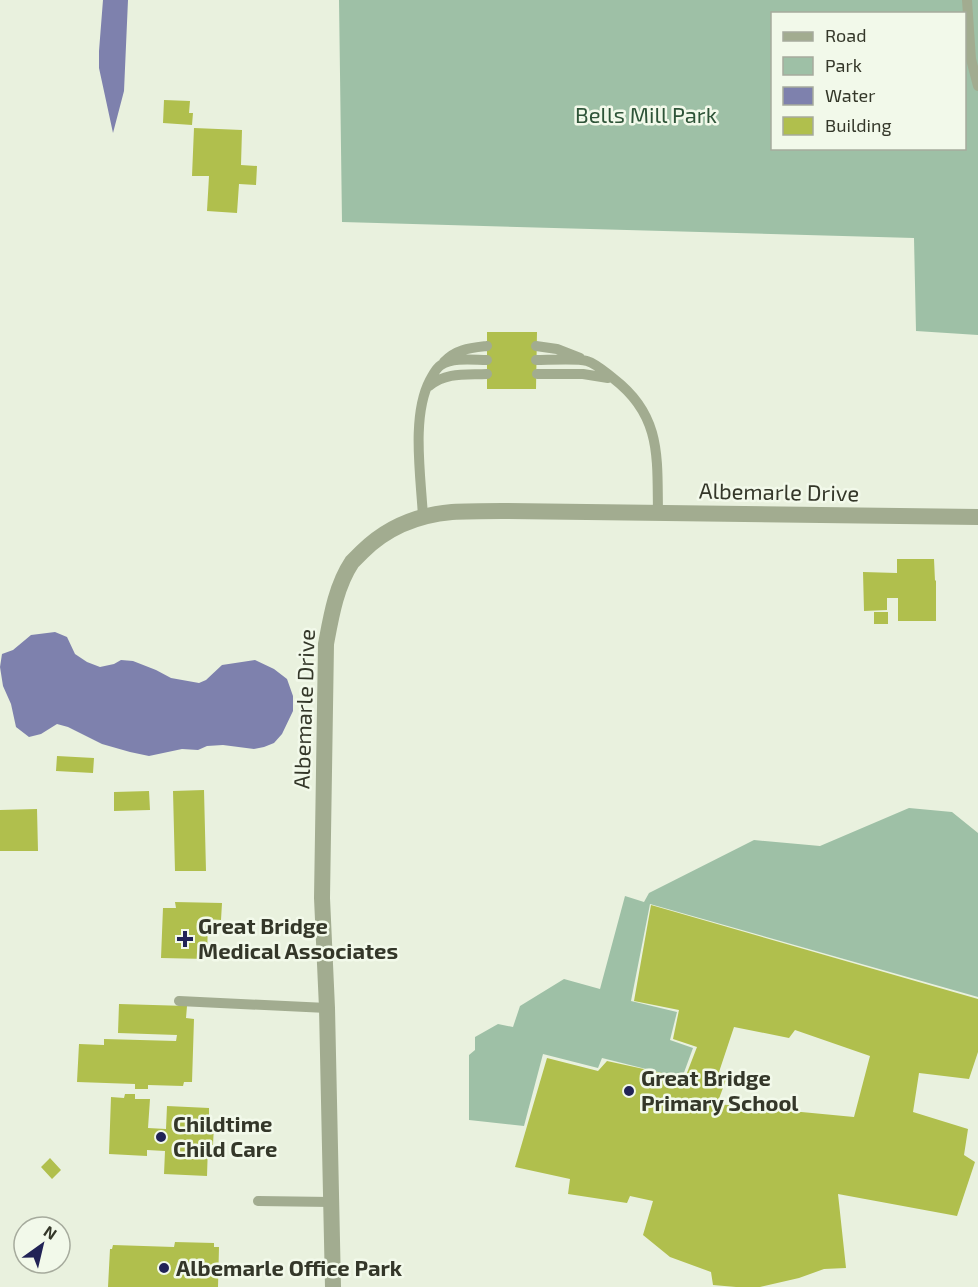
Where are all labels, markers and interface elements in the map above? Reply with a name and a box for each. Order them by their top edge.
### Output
legend [771,12,966,150]
text: Road [825,24,866,46]
text: Park [825,54,862,76]
text: Water [825,84,875,106]
park label: Bells Mill Park [575,101,717,127]
text: Building [825,114,892,136]
street label: Albemarle Drive [699,477,859,505]
street label: Albemarle Drive [287,628,319,789]
place label: Great Bridge Medical Associates [198,912,398,963]
marker: Great Bridge Medical Associates [176,930,194,948]
place label: Great Bridge Primary School [641,1064,799,1116]
marker: Great Bridge Primary School [622,1084,636,1098]
place label: Childtime Child Care [173,1110,277,1161]
marker: Childtime Child Care [154,1130,168,1144]
north arrow [12,1215,72,1275]
text: N [41,1221,61,1243]
place label: Albemarle Office Park [176,1254,403,1280]
marker: Albemarle Office Park [157,1261,171,1275]

